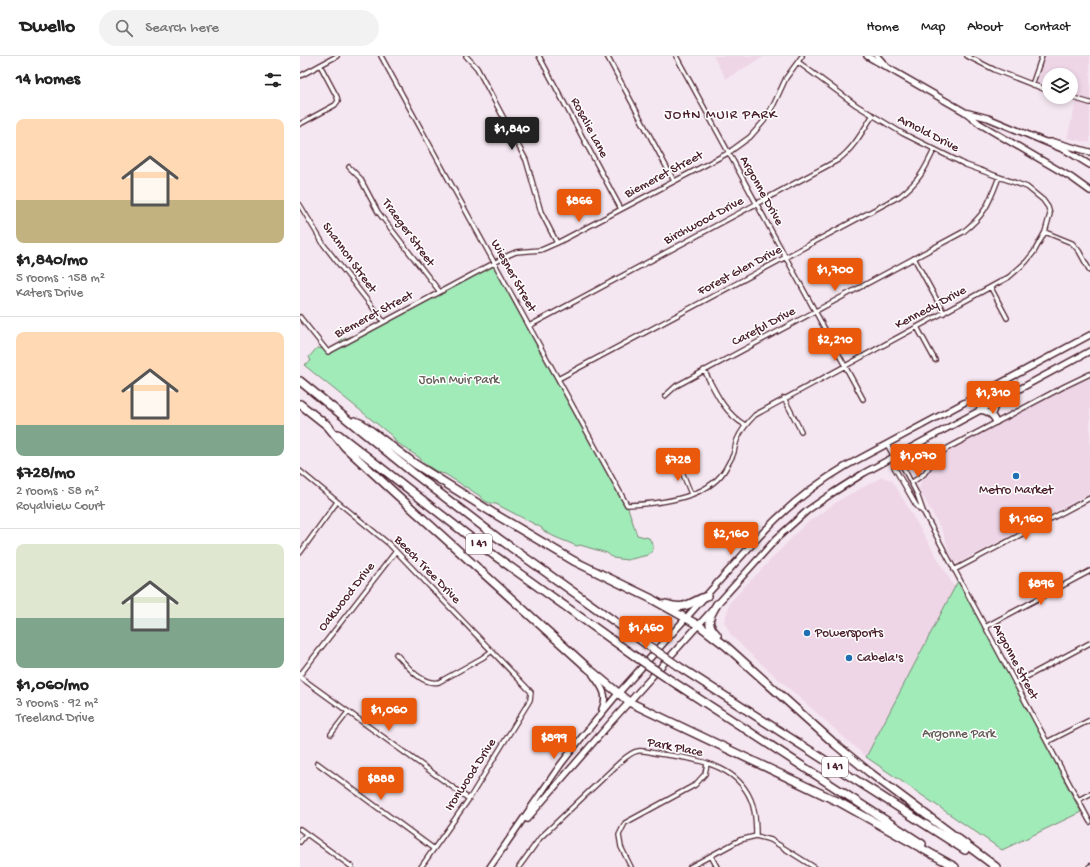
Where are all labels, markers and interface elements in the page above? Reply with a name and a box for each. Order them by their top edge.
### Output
search box [99,10,379,46]
text: Dwello [20,16,75,39]
icon: search [113,17,135,39]
text: Search here [145,19,219,37]
text: Home [867,19,899,36]
text: Map [921,19,945,36]
text: About [967,19,1003,36]
text: Contact [1025,19,1070,36]
map controls [1042,68,1078,104]
button: layers [1042,68,1078,104]
icon: filters [262,69,284,91]
text: 14 homes [16,70,80,90]
street label: Rosalie Lane [567,95,611,161]
district label: JOHN MUIR PARK [664,107,778,124]
street label: Arnold Drive [895,112,962,156]
pin: $1,840 [479,117,545,151]
text: $1,840 [494,122,530,137]
icon: home [114,145,186,217]
street label: Biemeret Street [621,147,707,202]
street label: Argonne Drive [736,154,786,229]
pin: $866 [555,189,603,223]
text: $866 [566,194,592,209]
street label: Birchwood Drive [661,194,747,249]
street label: Traeger Street [378,195,439,271]
street label: Shannon Street [318,220,381,297]
street label: Wiesner Street [487,237,540,316]
street label: Forest Glen Drive [694,242,785,300]
text: $1,840/mo [16,251,88,271]
pin: $1,700 [802,258,868,292]
text: $1,700 [817,263,853,278]
text: 5 rooms · 158 m² [16,271,105,286]
street label: Kennedy Drive [893,283,969,333]
text: Katers Drive [16,286,83,301]
street label: Biemeret Street [331,287,417,342]
street label: Careful Drive [730,304,799,350]
pin: $2,210 [802,328,868,362]
text: $2,210 [817,333,853,348]
icon: home [114,358,186,430]
park label: John Muir Park [419,373,500,388]
pin: $1,310 [960,381,1026,415]
text: $1,310 [976,386,1010,401]
pin: $1,070 [885,444,951,478]
pin: $728 [654,448,702,482]
text: $1,070 [900,449,936,464]
text: $728 [665,453,691,468]
text: $728/mo [16,464,75,484]
marker: Metro Market [1011,471,1021,481]
place label: Metro Market [979,483,1055,498]
text: 2 rooms · 58 m² [16,484,99,499]
text: Royalview Court [16,499,104,514]
pin: $1,160 [993,507,1059,541]
text: $1,160 [1009,512,1043,527]
pin: $2,160 [698,522,764,556]
text: $2,160 [713,527,749,542]
street label: Beech Tree Drive [390,532,464,607]
road number: I 41 [466,534,492,554]
street label: Oakwood Drive [315,559,379,634]
icon: home [114,570,186,642]
pin: $896 [1017,572,1065,606]
text: $896 [1028,577,1054,592]
pin: $1,460 [613,616,679,650]
text: $1,460 [628,621,664,636]
street label: Argonne Street [989,622,1042,704]
place label: Powersports [814,626,884,641]
marker: Powersports [802,628,812,638]
place label: Cabela's [857,651,904,666]
marker: Cabela's [844,653,854,663]
text: $1,060/mo [16,676,89,696]
text: 3 rooms · 92 m² [16,696,99,711]
pin: $1,060 [356,698,422,732]
text: $1,060 [371,703,407,718]
text: Treeland Drive [16,711,94,726]
pin: $899 [530,726,578,760]
park label: Argonne Park [922,727,997,742]
text: $899 [541,731,567,746]
street label: Park Place [645,735,704,761]
street label: Ironwood Drive [442,736,500,814]
road number: I 41 [822,757,848,777]
pin: $888 [357,767,405,801]
text: $888 [367,772,395,787]

